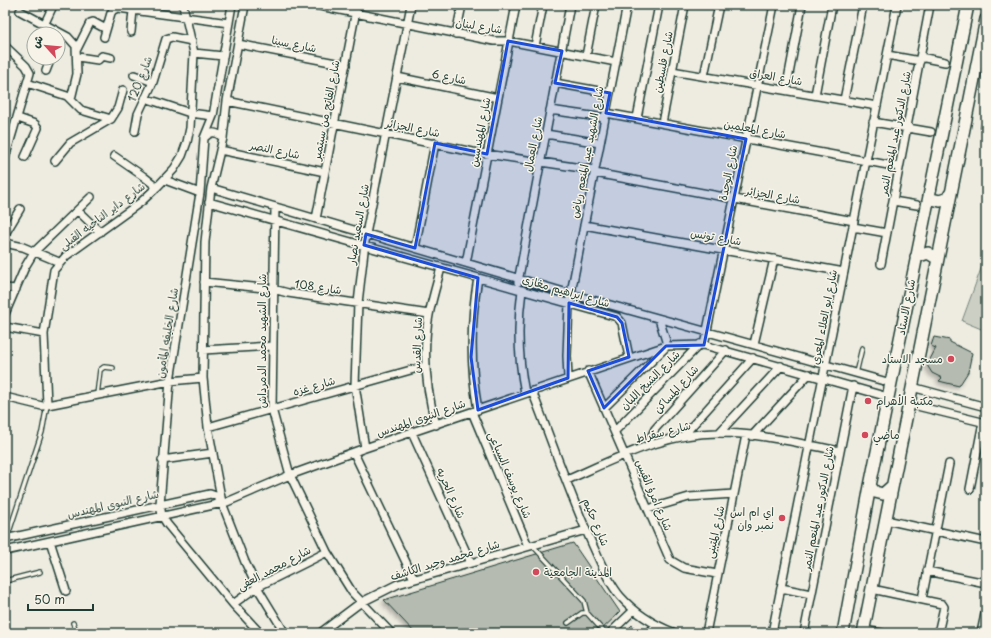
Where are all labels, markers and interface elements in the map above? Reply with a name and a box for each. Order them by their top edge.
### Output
street label: شارع لبنان [454,13,504,39]
north arrow [26,26,66,66]
street label: شارع فلسطين [648,29,678,95]
street label: شارع سينا [270,31,318,57]
text: ش [26,32,47,50]
street label: شارع 120 [123,53,157,105]
street label: شارع الفاتح من سبتمبر [307,58,345,163]
street label: شارع العراق [748,63,804,91]
street label: شارع 6 [430,65,468,89]
street label: شارع الدكتور عبد المنعم النمر [874,69,916,198]
street label: شارع الشهيد عبد المنعم رياض [565,84,609,220]
street label: شارع المهندسين [464,96,496,168]
street label: شارع الجزائر [383,114,442,142]
street label: شارع العمال [519,115,547,173]
street label: شارع المعلمين [722,115,788,143]
street label: شارع النصر [248,136,301,164]
street label: شارع الوحدة [714,144,742,202]
street label: شارع داير الناحيه القبلى [55,178,149,254]
street label: شارع الجزائر [743,181,802,209]
street label: شارع السعيد نصار [342,182,374,267]
street label: شارع تونس [689,224,743,250]
street label: شارع ابو العلاء المعري [806,268,842,366]
street label: شارع ابراهيم مغازى [520,270,612,312]
street label: شارع الشهيد محمد الدمرداش [253,274,271,408]
street label: شارع 108 [293,275,343,299]
street label: شارع الاستاد [892,277,920,337]
street label: شارع الخليفه المأمون [151,286,183,380]
street label: شارع القدس [407,317,427,373]
street label: شارع الشيخ اللبان [616,346,684,414]
place label: مسجد الاستاد [882,350,943,367]
marker: مسجد الاستاد [946,354,956,364]
street label: شارع المساكن [649,361,703,417]
street label: شارع غزه [291,371,337,401]
place label: مكتبة الأهرام [876,392,933,410]
street label: شارع النبوى المهندس [374,394,468,442]
marker: مكتبة الأهرام [863,396,873,406]
street label: شارع سقراط [633,416,693,448]
place label: ماضي [873,426,900,446]
street label: شارع يوسف السباعى [484,429,536,521]
marker: ماضي [860,430,870,440]
street label: شارع الدكتور عبد المنعم النمر [797,444,839,573]
street label: شارع امرؤ القيس [631,456,677,534]
street label: شارع الحريه [432,465,470,521]
street label: شارع النبوى المهندس [66,485,160,523]
street label: شارع حكيم [578,495,614,549]
place label: اي ام اس نمبر وان [730,503,774,533]
street label: شارع المتبنى [701,504,729,560]
marker: اي ام اس نمبر وان [777,513,787,523]
street label: شارع محمد وحيد الكاشف [388,535,502,585]
street label: شارع محمد العفى [234,541,314,595]
place label: المدينة الجامعية [544,563,612,580]
marker: المدينة الجامعية [531,567,541,577]
scale bar [28,586,93,612]
text: 50 m [34,590,65,608]

